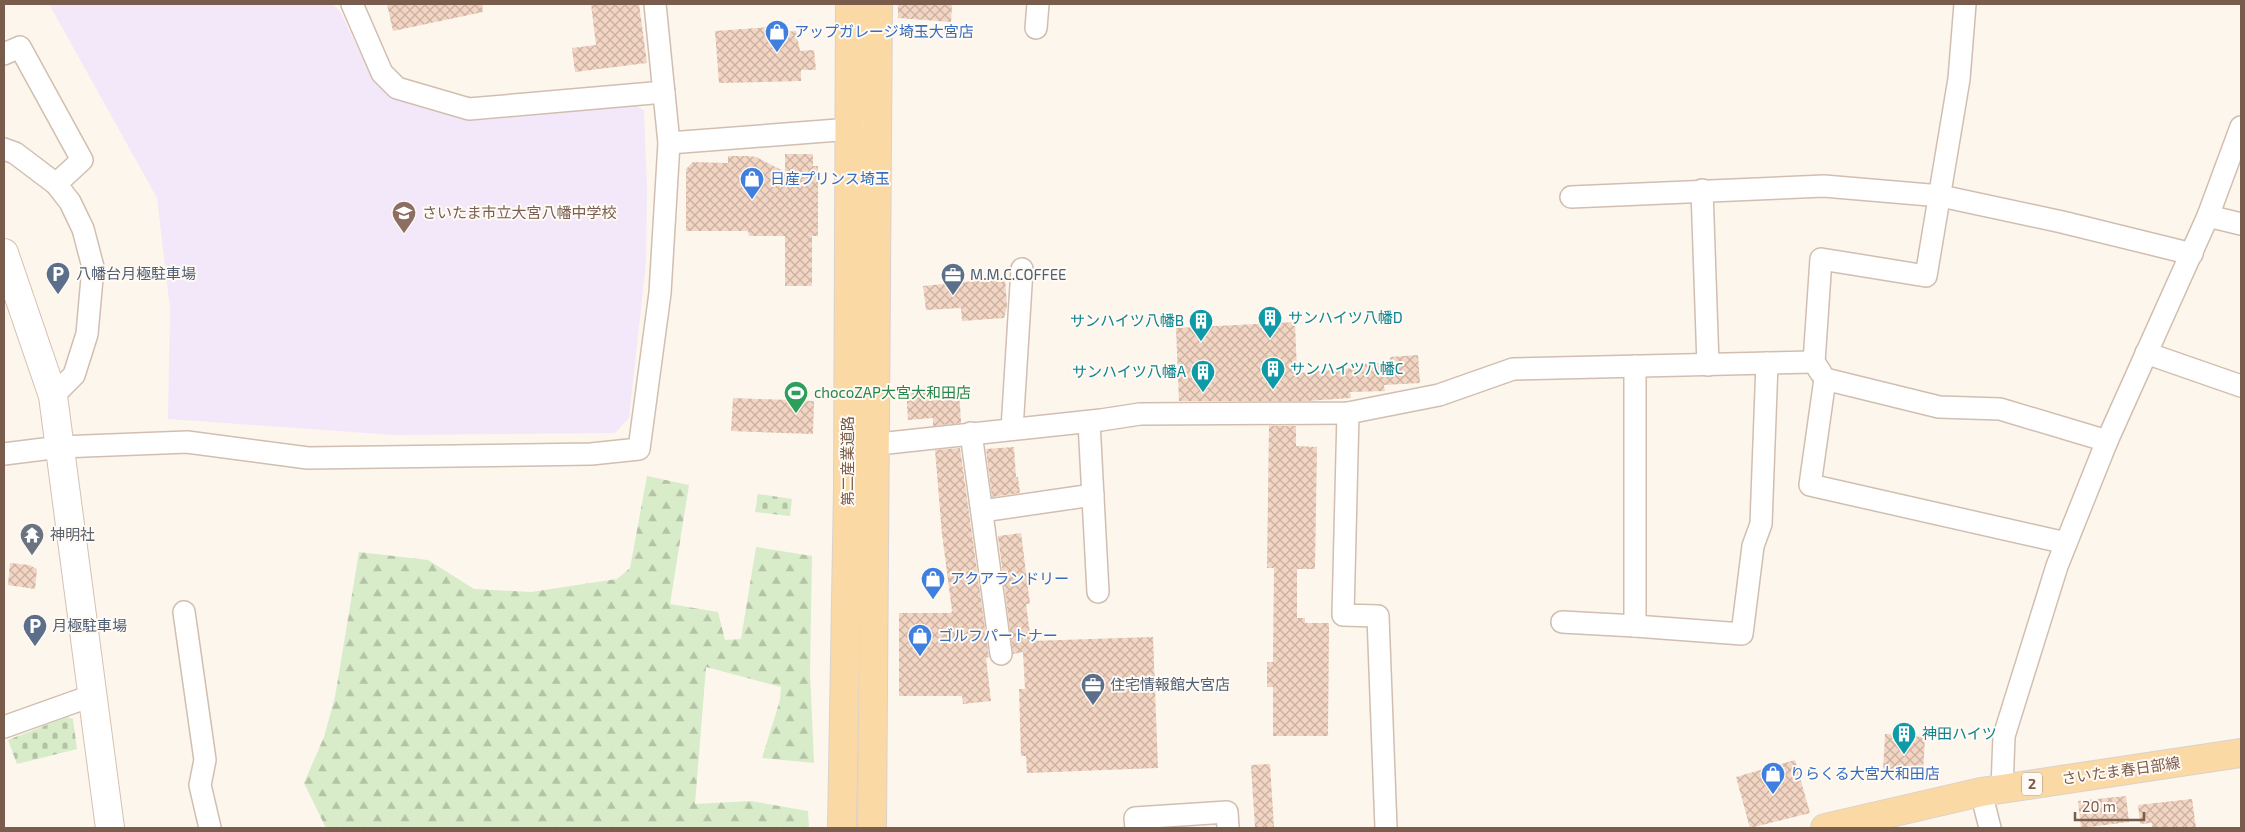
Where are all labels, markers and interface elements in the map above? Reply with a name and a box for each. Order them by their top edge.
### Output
shop icon: アップガレージ埼玉大宮店 [764,19,790,53]
place label: アップガレージ埼玉大宮店 [794,22,974,40]
shop icon: 日産プリンス埼玉 [739,166,765,200]
place label: 日産プリンス埼玉 [770,169,890,187]
school or university icon: さいたま市立大宮八幡中学校 [391,200,417,234]
place label: さいたま市立大宮八幡中学校 [422,203,617,221]
parking icon: 八幡台月極駐車場 [45,261,71,295]
office icon: M.M.C.COFFEE [940,262,966,296]
place label: 八幡台月極駐車場 [76,264,196,282]
place label: M.M.C.COFFEE [970,265,1066,283]
building icon: サンハイツ八幡D [1257,305,1283,339]
building icon: サンハイツ八幡B [1188,308,1214,342]
place label: サンハイツ八幡D [1288,308,1403,326]
place label: サンハイツ八幡B [1070,311,1184,329]
building icon: サンハイツ八幡C [1260,356,1286,390]
building icon: サンハイツ八幡A [1190,359,1216,393]
place label: サンハイツ八幡C [1290,359,1404,377]
place label: サンハイツ八幡A [1072,362,1187,380]
sports icon: chocoZAP大宮大和田店 [783,380,809,414]
place label: chocoZAP大宮大和田店 [814,383,971,401]
street label: 第二産業道路 [838,416,856,506]
temple icon: 神明社 [19,522,45,556]
place label: 神明社 [50,525,95,543]
shop icon: アクアランドリー [920,566,946,600]
place label: アクアランドリー [950,569,1069,587]
parking icon: 月極駐車場 [22,613,48,647]
place label: 月極駐車場 [52,616,127,634]
shop icon: ゴルフパートナー [907,623,933,657]
place label: ゴルフパートナー [938,626,1058,644]
office icon: 住宅情報館大宮店 [1080,672,1106,706]
place label: 住宅情報館大宮店 [1110,675,1230,693]
building icon: 神田ハイツ [1891,721,1917,755]
place label: 神田ハイツ [1922,724,1997,742]
street label: さいたま春日部線 [2060,753,2181,787]
shop icon: りらくる大宮大和田店 [1760,761,1786,795]
place label: りらくる大宮大和田店 [1790,764,1940,782]
road number: 2 [2022,772,2042,796]
scale bar [2075,790,2144,822]
text: 20 m [2082,797,2116,815]

